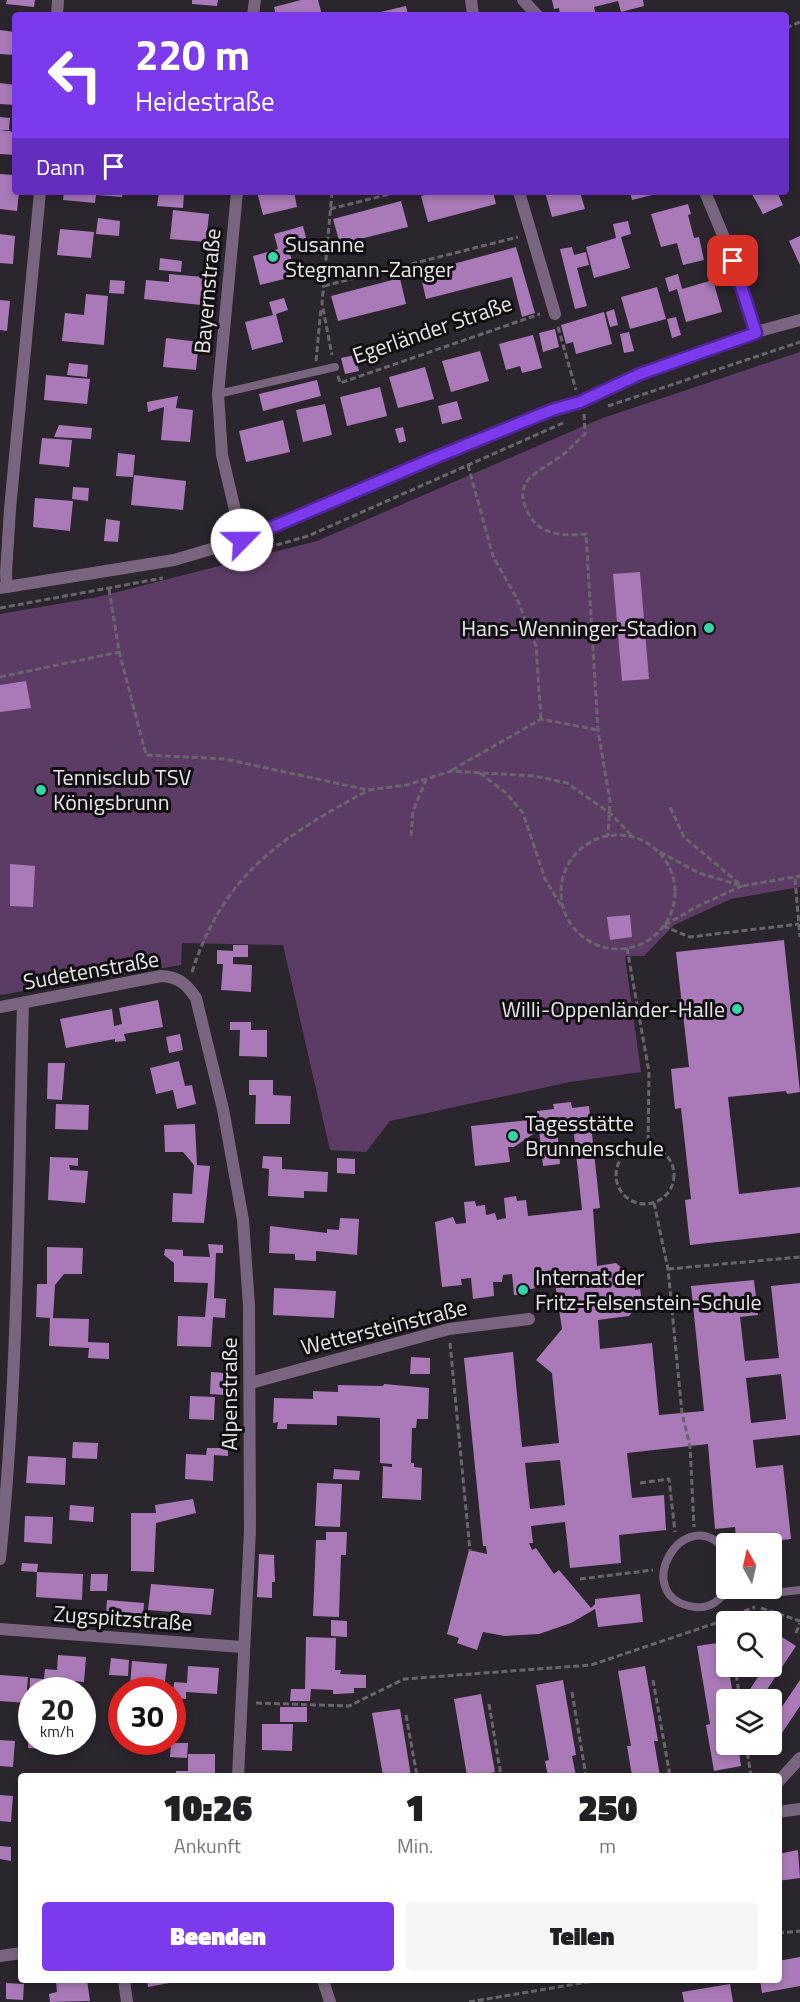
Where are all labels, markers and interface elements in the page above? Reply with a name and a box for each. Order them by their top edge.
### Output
text: 220 m [135,22,250,86]
icon: left [36,36,114,114]
text: Heidestraße [135,80,275,121]
text: Dann [36,150,85,184]
icon: arrive [97,150,130,183]
street label: Bayernstraße [185,227,229,355]
place label: Susanne Stegmann-Zanger [285,227,454,286]
pin [707,235,758,286]
icon: arrive [716,244,749,277]
marker: Susanne Stegmann-Zanger [266,250,280,264]
street label: Egerländer Straße [348,286,516,372]
position arrow [210,508,274,572]
place label: Hans-Wenninger-Stadion [461,611,697,645]
marker: Hans-Wenninger-Stadion [702,621,716,635]
place label: Tennisclub TSV Königsbrunn [53,760,191,819]
marker: Tennisclub TSV Königsbrunn [34,783,48,797]
street label: Sudetenstraße [20,941,162,999]
place label: Willi-Oppenländer-Halle [501,992,725,1026]
marker: Willi-Oppenländer-Halle [730,1002,744,1016]
place label: Tagesstätte Brunnenschule [525,1106,664,1165]
marker: Tagesstätte Brunnenschule [506,1129,520,1143]
place label: Internat der Fritz-Felsenstein-Schule [535,1260,762,1319]
marker: Internat der Fritz-Felsenstein-Schule [516,1283,530,1297]
street label: Wettersteinstraße [297,1290,471,1364]
street label: Alpenstraße [212,1337,246,1451]
north arrow [716,1533,782,1599]
map controls [716,1533,782,1755]
street label: Zugspitzstraße [52,1596,194,1640]
button: search [716,1611,782,1677]
speed limit sign: 30 [108,1677,186,1755]
text: 20 [40,1686,74,1732]
button: layers [716,1689,782,1755]
text: km/h [40,1720,74,1743]
text: 10:26 [163,1780,252,1835]
text: 1 [405,1780,425,1835]
text: 250 [578,1780,637,1835]
text: Ankunft [174,1830,241,1861]
text: Min. [397,1830,433,1861]
text: m [599,1830,616,1861]
button: Beenden [42,1902,394,1971]
button: Teilen [406,1902,758,1971]

